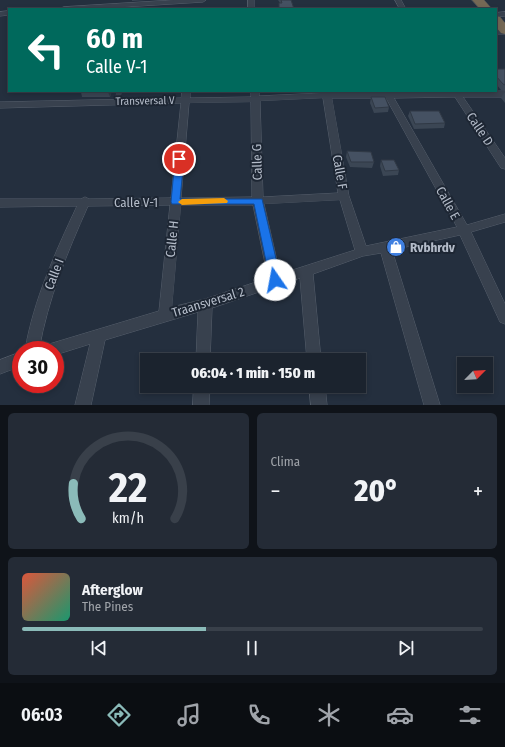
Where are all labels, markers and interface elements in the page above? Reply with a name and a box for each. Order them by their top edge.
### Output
text: 60 m [86,22,143,55]
icon: left [20,24,72,76]
text: Calle V-1 [86,56,147,78]
street label: Transversal V [115,94,175,108]
street label: Calle D [464,110,496,148]
pin [162,142,196,176]
street label: Calle G [249,144,265,180]
icon: arrive [168,148,190,170]
street label: Calle F [330,154,350,191]
street label: Calle E [433,184,463,222]
street label: Calle V-1 [114,195,158,210]
street label: Calle H [163,220,181,258]
shop icon: Rvbhrdv [385,236,407,258]
place label: Rvbhrdv [410,240,456,255]
street label: Calle I [41,256,67,292]
position arrow [254,259,296,301]
street label: Traansversal 2 [170,284,246,320]
speed limit sign: 30 [12,341,64,393]
north arrow [457,357,493,393]
map controls [457,357,493,393]
text: 06:04 · 1 min · 150 m [191,364,315,382]
text: Clima [271,454,300,469]
text: 22 [108,463,148,513]
text: 20° [354,473,399,509]
text: − [271,478,280,505]
text: + [473,478,483,505]
text: km/h [112,510,144,527]
text: Afterglow [82,581,143,599]
text: The Pines [82,599,133,614]
icon: previous [88,637,110,659]
icon: pause [241,637,263,659]
icon: next [395,637,417,659]
icon: directions [105,701,133,729]
icon: music [175,701,203,729]
icon: phone [245,701,273,729]
icon: climate [315,701,343,729]
icon: car [386,701,414,729]
icon: filters [456,701,484,729]
text: 06:03 [21,704,63,726]

